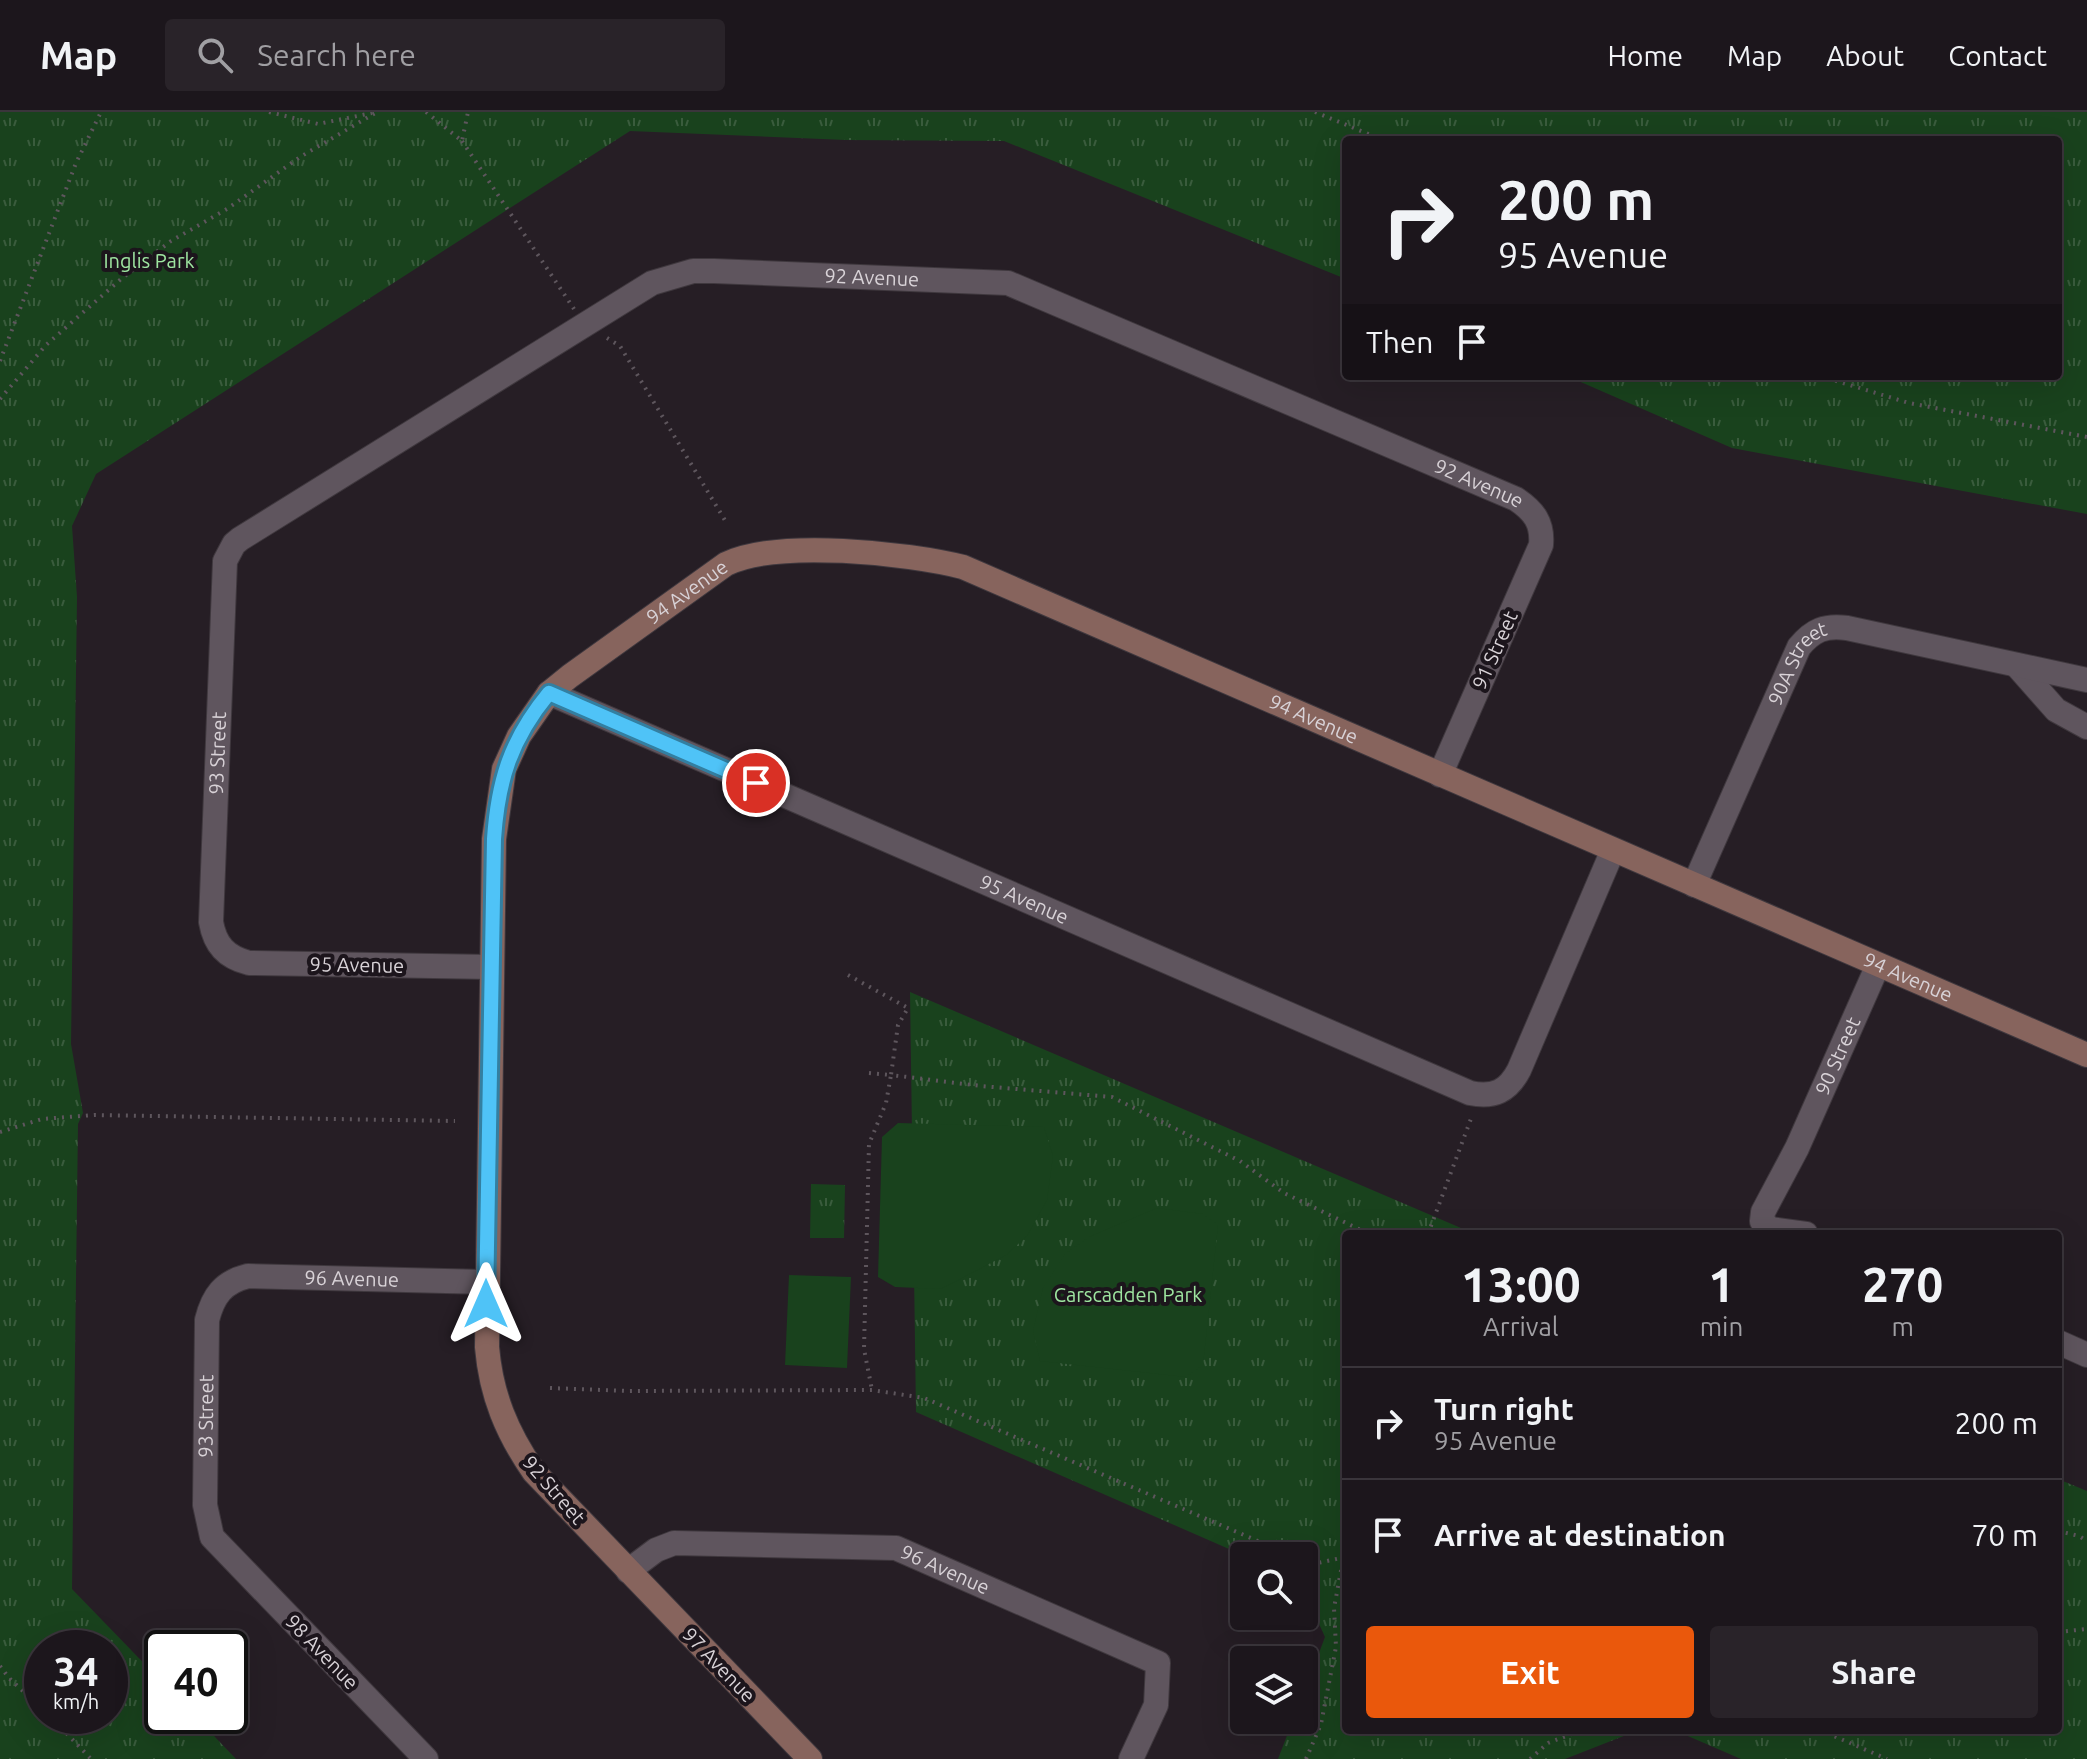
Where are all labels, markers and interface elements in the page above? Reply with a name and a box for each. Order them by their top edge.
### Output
search box [165,19,725,91]
icon: search [193,33,237,77]
text: Map [40,34,117,76]
text: Search here [257,38,416,72]
text: Home [1608,40,1683,71]
text: Map [1727,40,1782,71]
text: About [1826,40,1904,71]
text: Contact [1948,40,2047,71]
icon: right [1366,168,1470,272]
text: 200 m [1498,168,1654,231]
text: 95 Avenue [1498,234,1668,275]
park label: Inglis Park [103,249,195,272]
street label: 92 Avenue [824,264,920,290]
icon: arrive [1450,320,1494,364]
text: Then [1366,325,1434,359]
street label: 92 Avenue [1431,454,1529,512]
street label: 94 Avenue [642,555,732,628]
street label: 91 Street [1467,607,1522,692]
street label: 90A Street [1763,616,1830,708]
street label: 94 Avenue [1266,689,1362,748]
street label: 93 Street [204,711,230,795]
pin [722,749,790,817]
icon: arrive [734,761,778,805]
street label: 95 Avenue [976,870,1072,928]
street label: 94 Avenue [1860,947,1956,1006]
street label: 95 Avenue [310,952,404,977]
street label: 90 Street [1810,1013,1865,1098]
text: 13:00 [1461,1257,1581,1311]
text: 1 [1708,1257,1735,1311]
text: 270 [1862,1257,1943,1311]
position arrow [444,1262,528,1346]
street label: 96 Avenue [304,1265,399,1291]
park label: Carscadden Park [1054,1283,1202,1306]
text: Arrival [1483,1312,1559,1341]
text: min [1700,1312,1743,1341]
text: m [1891,1312,1914,1341]
street label: 93 Street [194,1374,217,1458]
text: Turn right [1434,1392,1574,1426]
icon: right [1366,1401,1410,1445]
text: 200 m [1954,1406,2038,1440]
text: 95 Avenue [1434,1426,1557,1455]
street label: 92 Street [518,1451,590,1529]
icon: arrive [1366,1513,1410,1557]
text: Arrive at destination [1434,1518,1726,1552]
text: 70 m [1971,1518,2038,1552]
street label: 96 Avenue [897,1540,993,1599]
map controls [1230,1542,1318,1734]
button: search [1230,1542,1318,1630]
street label: 98 Avenue [281,1610,363,1694]
street label: 97 Avenue [678,1623,760,1707]
button: Exit [1366,1626,1694,1718]
button: Share [1710,1626,2038,1718]
speed limit sign: 40 [144,1630,248,1734]
button: layers [1230,1646,1318,1734]
text: 34 [53,1649,99,1694]
text: km/h [53,1690,99,1713]

